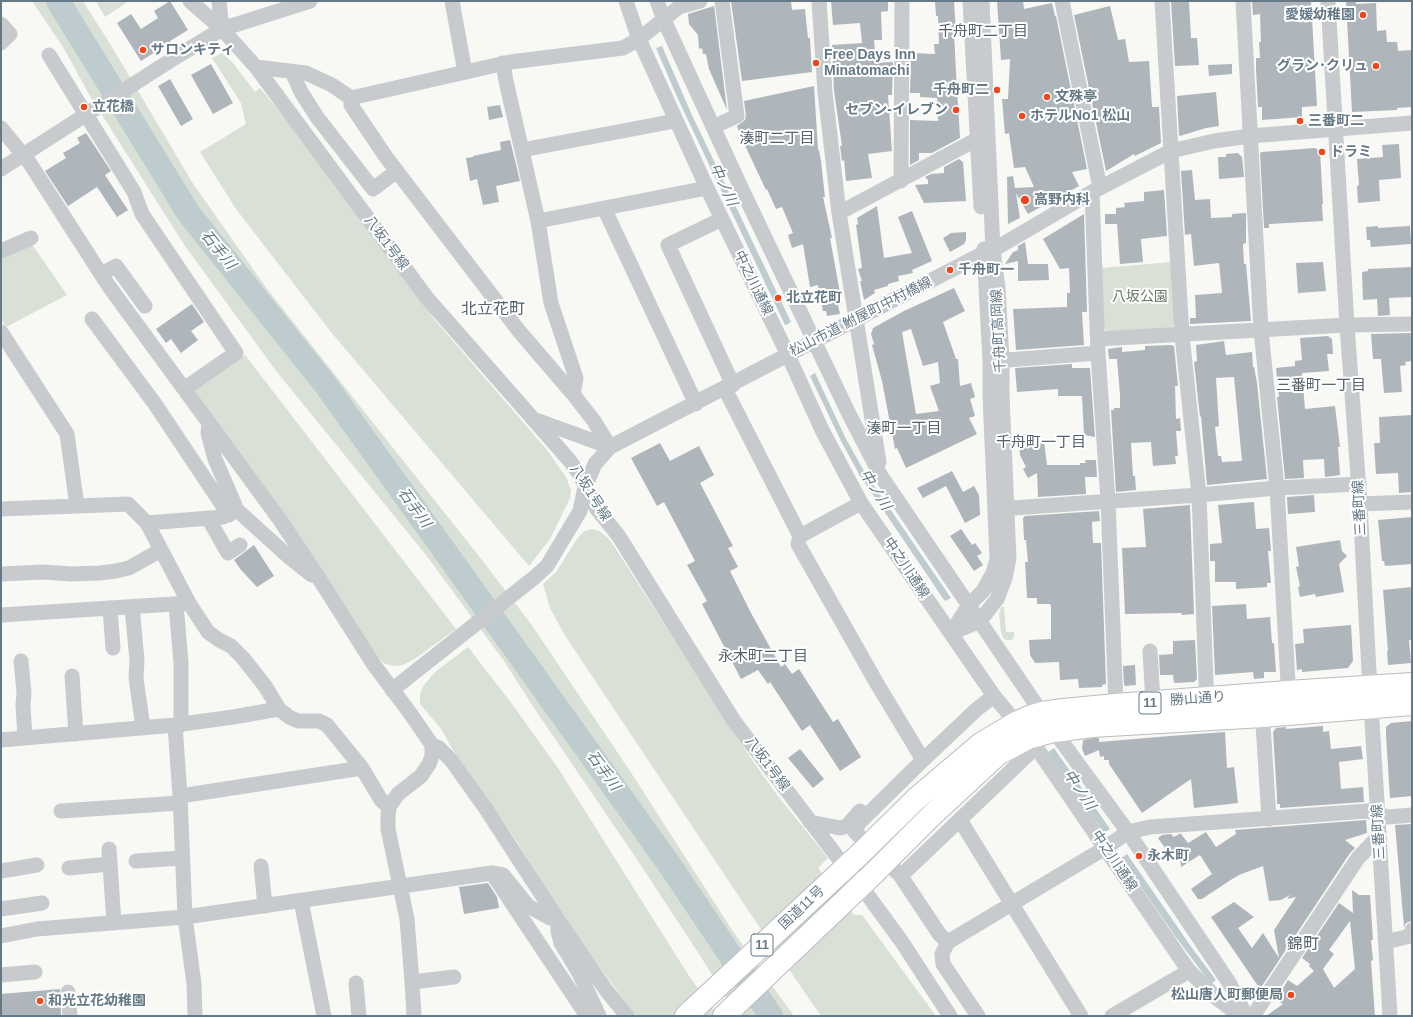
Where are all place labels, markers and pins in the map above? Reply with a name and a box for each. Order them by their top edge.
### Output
place label: 愛媛幼稚園 [1285,7,1355,23]
marker: 愛媛幼稚園 [1358,10,1368,20]
place label: サロンキティ [151,42,235,58]
marker: サロンキティ [138,45,148,55]
place label: Free Days Inn Minatomachi [824,47,916,80]
marker: Free Days Inn Minatomachi [811,58,821,68]
place label: グラン･クリュ [1277,58,1368,74]
marker: グラン･クリュ [1371,61,1381,71]
place label: 千舟町二 [933,82,989,98]
marker: 千舟町二 [992,85,1002,95]
place label: 文殊亭 [1055,89,1097,105]
marker: 文殊亭 [1042,92,1052,102]
place label: 立花橋 [92,99,134,115]
marker: 立花橋 [79,102,89,112]
place label: セブン-イレブン [845,102,948,118]
marker: セブン-イレブン [951,105,961,115]
place label: ホテルNo1 松山 [1030,108,1130,124]
marker: ホテルNo1 松山 [1017,111,1027,121]
place label: 三番町二 [1308,113,1364,129]
marker: 三番町二 [1295,116,1305,126]
place label: ドラミ [1330,144,1372,160]
marker: ドラミ [1317,147,1327,157]
place label: 高野内科 [1034,192,1090,208]
marker: 高野内科 [1019,194,1031,206]
place label: 千舟町一 [958,262,1014,278]
marker: 千舟町一 [945,265,955,275]
place label: 北立花町 [786,290,842,306]
marker: 北立花町 [773,293,783,303]
place label: 永木町 [1147,848,1189,864]
marker: 永木町 [1134,851,1144,861]
place label: 松山唐人町郵便局 [1171,987,1283,1003]
marker: 松山唐人町郵便局 [1286,990,1296,1000]
place label: 和光立花幼稚園 [48,993,146,1009]
marker: 和光立花幼稚園 [35,996,45,1006]

